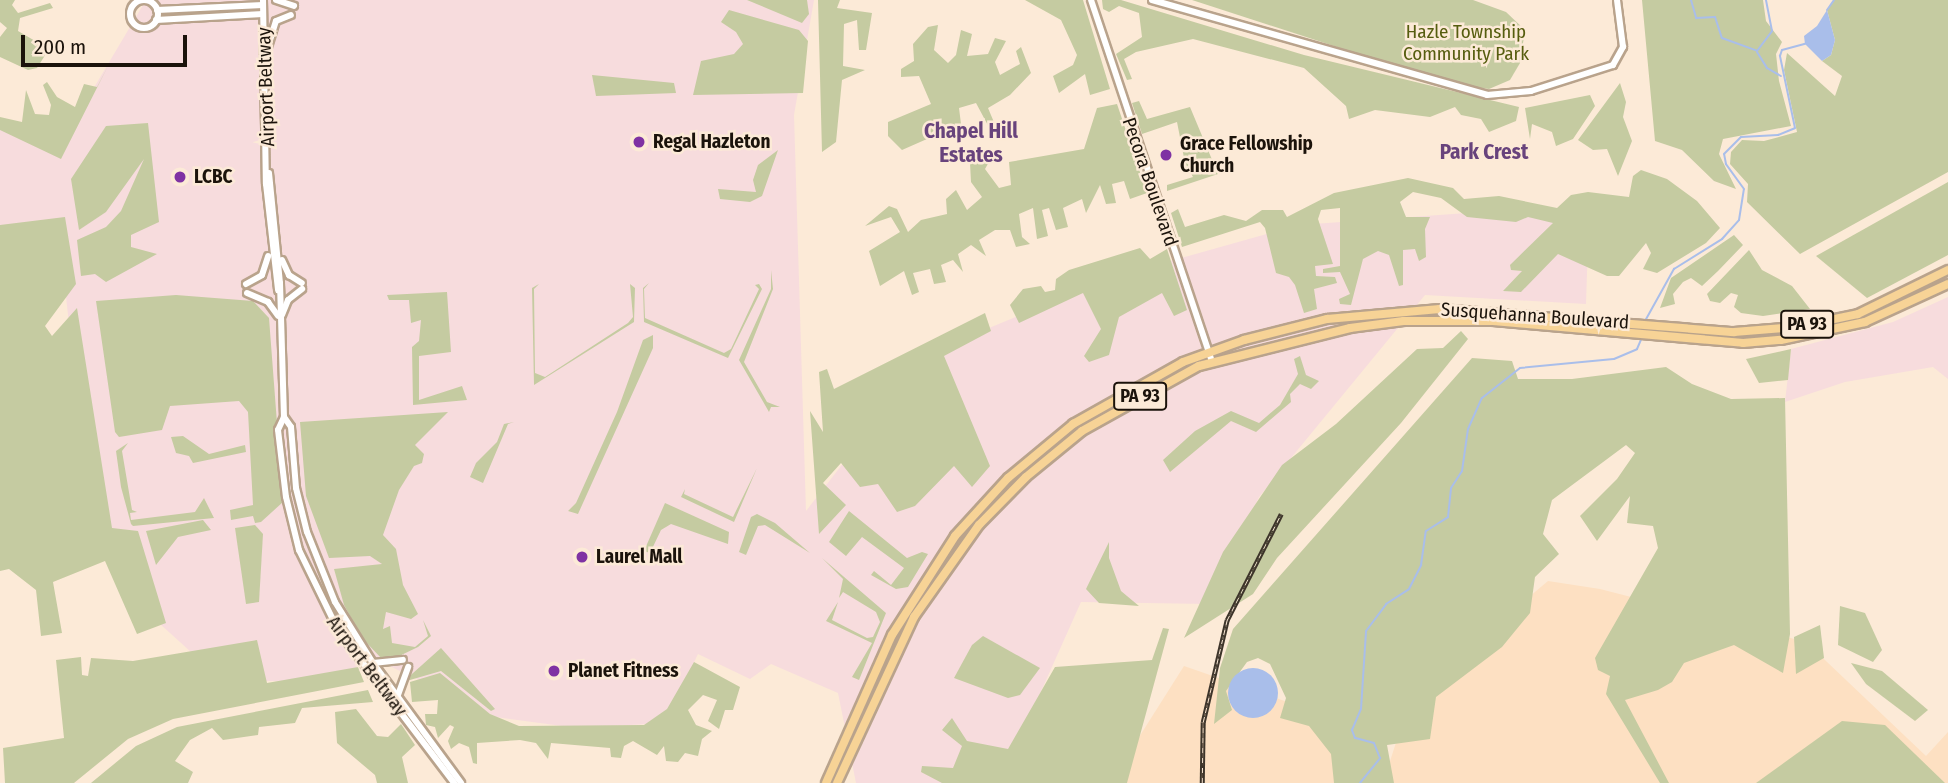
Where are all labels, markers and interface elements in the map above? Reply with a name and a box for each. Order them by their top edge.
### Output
scale bar [24,21,191,65]
park label: Hazle Township Community Park [1403,21,1529,65]
street label: Airport Beltway [253,27,279,147]
text: 200 m [34,34,86,60]
street label: Pecora Boulevard [1117,115,1183,249]
district label: Chapel Hill Estates [924,118,1018,168]
place label: Regal Hazleton [653,131,770,153]
place label: Grace Fellowship Church [1180,133,1313,177]
marker: Regal Hazleton [631,134,647,150]
district label: Park Crest [1440,139,1528,165]
marker: Grace Fellowship Church [1158,147,1174,163]
place label: LCBC [194,166,233,188]
marker: LCBC [172,169,188,185]
street label: Susquehanna Boulevard [1440,298,1630,334]
road number: PA 93 [1779,310,1835,338]
road number: PA 93 [1112,382,1168,410]
place label: Laurel Mall [596,546,683,568]
marker: Laurel Mall [574,549,590,565]
street label: Airport Beltway [322,611,412,721]
place label: Planet Fitness [568,660,679,682]
marker: Planet Fitness [546,663,562,679]

